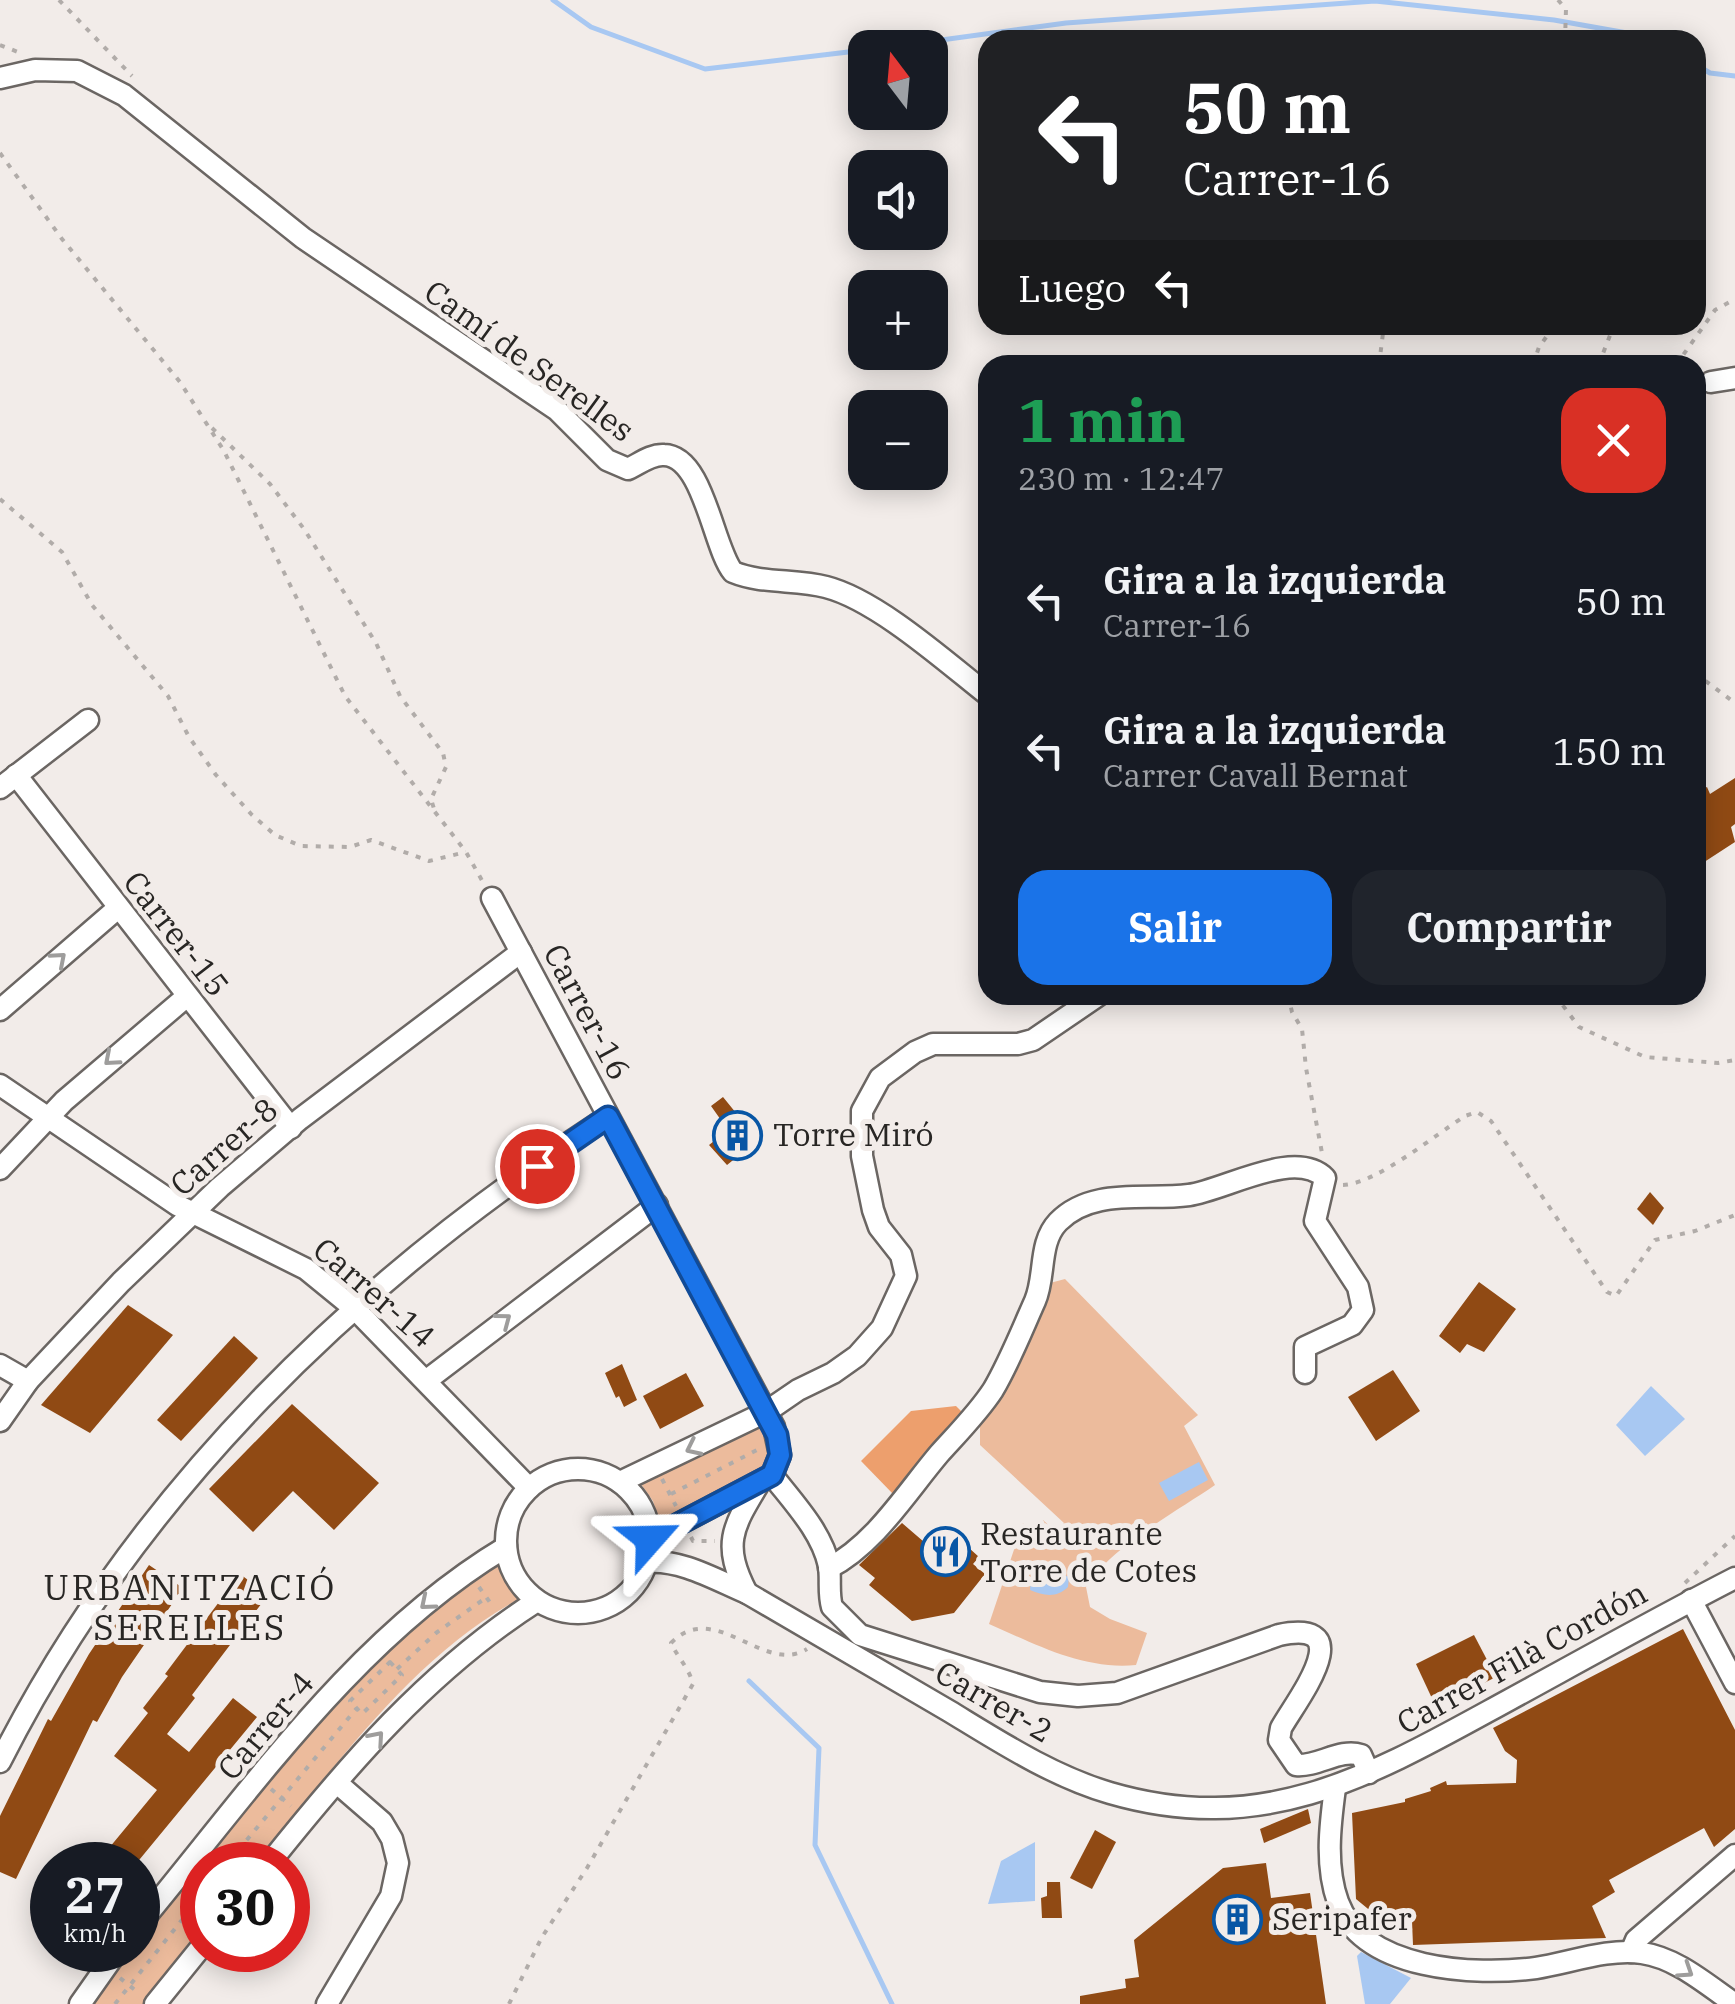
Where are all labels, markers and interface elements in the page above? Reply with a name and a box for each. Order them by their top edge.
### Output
north arrow [848,30,948,130]
map controls [848,30,948,490]
text: 50 m [1183,61,1351,152]
icon: left [1018,70,1148,200]
text: Carrer-16 [1183,149,1392,207]
button: sound [848,150,948,250]
icon: left [1146,260,1201,315]
text: Luego [1018,263,1126,312]
street label: Camí de Serelles [416,270,643,450]
button: + [848,270,948,370]
text: 1 min [1018,380,1186,459]
button: close [1561,388,1666,493]
button: − [848,390,948,490]
text: 230 m · 12:47 [1018,457,1225,499]
text: Gira a la izquierda [1103,555,1446,604]
icon: left [1018,573,1073,628]
text: 50 m [1575,576,1666,625]
text: Carrer-16 [1103,604,1251,646]
text: Gira a la izquierda [1103,705,1446,754]
icon: left [1018,723,1073,778]
text: 150 m [1553,726,1666,775]
text: Carrer Cavall Bernat [1103,754,1408,796]
street label: Carrer-15 [115,862,239,1005]
button: Salir [1018,870,1332,985]
button: Compartir [1352,870,1666,985]
street label: Carrer-16 [535,936,641,1087]
one-way arrow [48,953,66,971]
one-way arrow [104,1048,123,1066]
street label: Carrer-8 [161,1088,286,1204]
building icon: Torre Miró [712,1109,764,1161]
place label: Torre Miró [773,1113,934,1155]
pin [495,1124,580,1209]
icon: arrive [510,1139,565,1194]
street label: Carrer-14 [305,1228,444,1357]
one-way arrow [493,1315,511,1332]
one-way arrow [685,1435,703,1455]
position arrow [598,1487,702,1591]
place label: Restaurante Torre de Cotes [980,1512,1197,1591]
restaurant icon: Restaurante Torre de Cotes [919,1526,971,1578]
district label: URBANITZACIÓ SERELLES [43,1564,337,1650]
street label: Carrer Filà Cordón [1389,1571,1654,1743]
one-way arrow [420,1592,438,1610]
street label: Carrer-2 [928,1651,1061,1752]
street label: Carrer-4 [208,1662,323,1788]
one-way arrow [365,1731,383,1749]
speed limit sign: 30 [180,1842,310,1972]
text: 27 [65,1862,125,1927]
building icon: Seripafer [1211,1893,1263,1945]
place label: Seripafer [1272,1897,1412,1939]
text: km/h [63,1916,127,1949]
one-way arrow [1674,1959,1693,1977]

